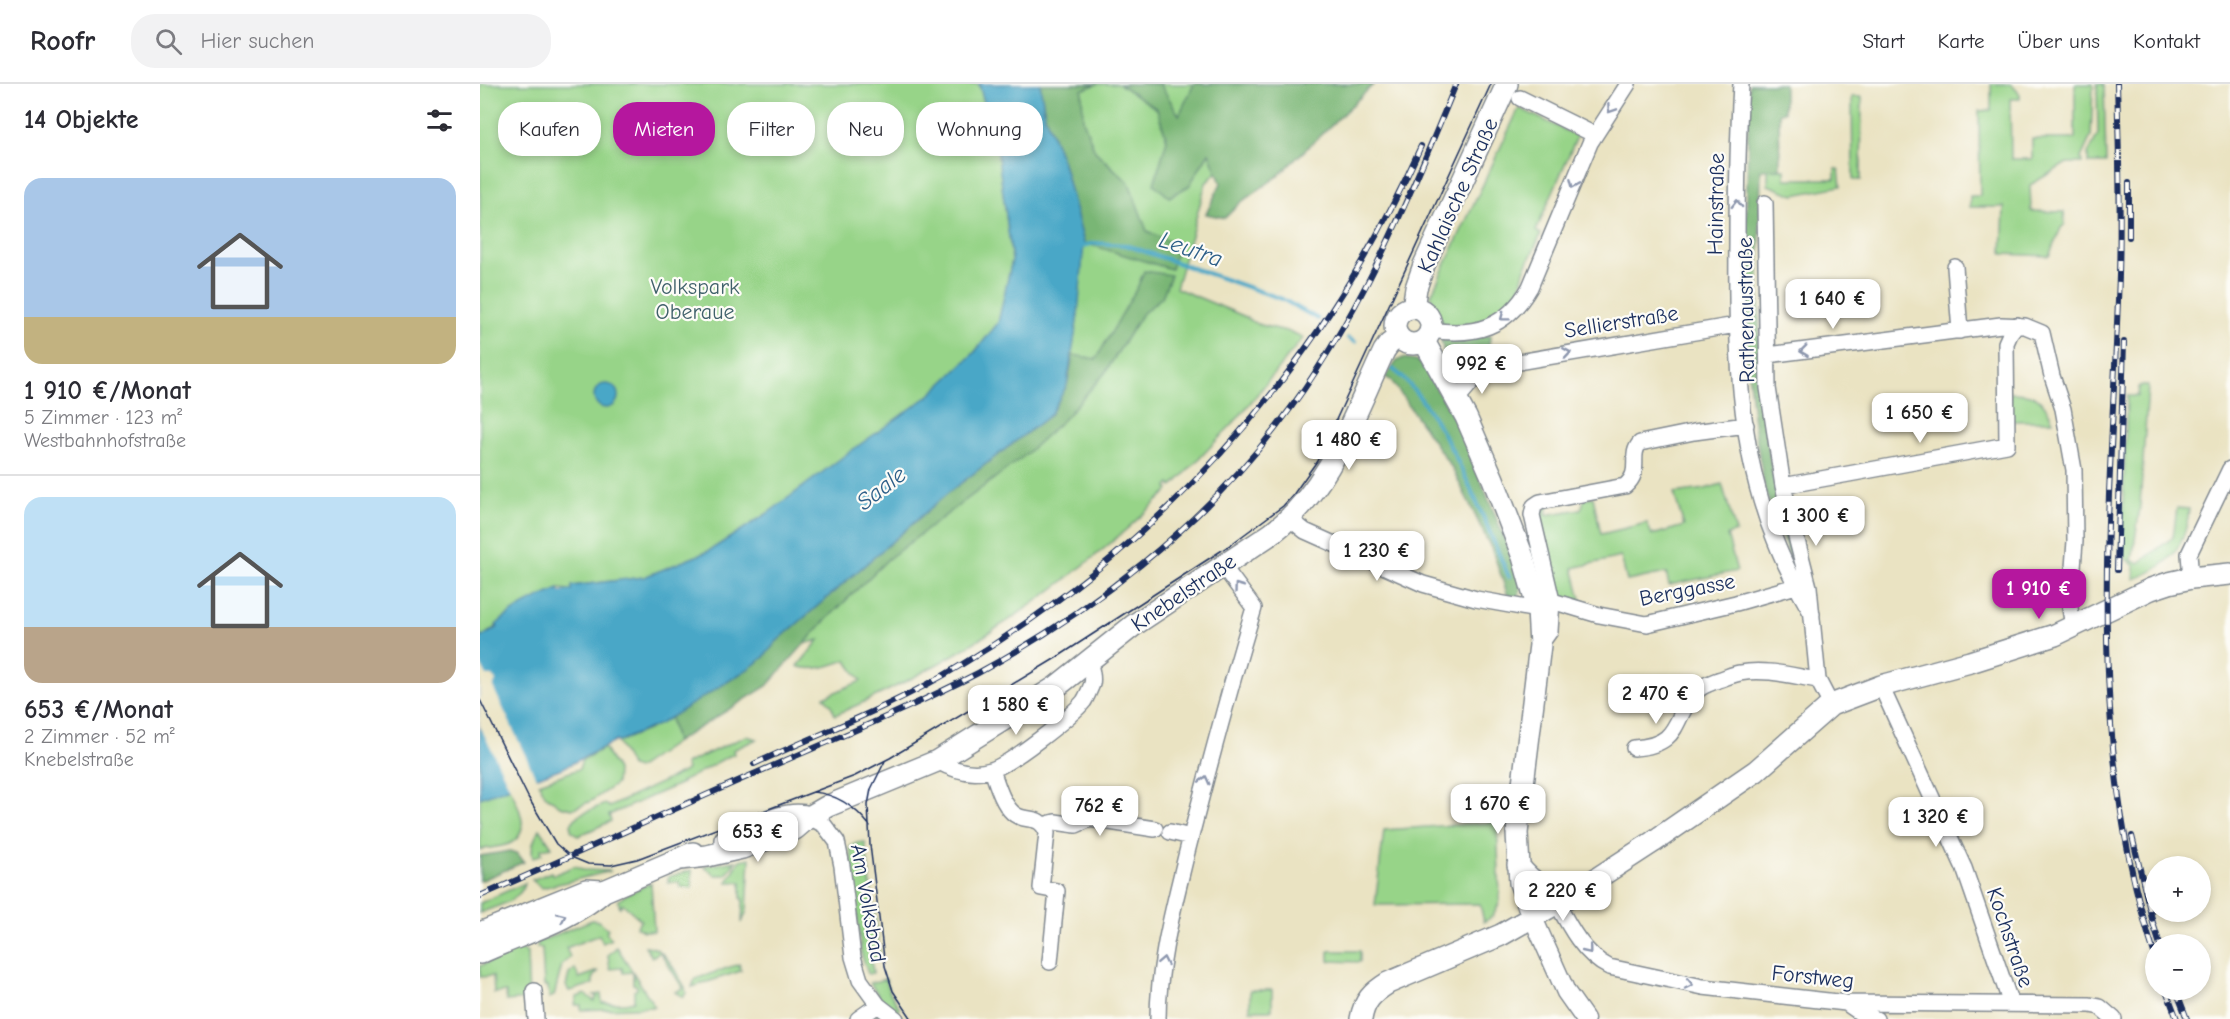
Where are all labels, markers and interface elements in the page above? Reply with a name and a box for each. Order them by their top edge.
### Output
search box [131,14,551,68]
text: Roofr [30,25,95,57]
icon: search [152,25,185,58]
text: Hier suchen [200,28,314,54]
text: Start [1862,29,1905,53]
text: Karte [1938,29,1984,53]
text: Über uns [2017,29,2100,53]
text: Kontakt [2133,29,2200,53]
chip: Kaufen [498,102,601,156]
chip: Mieten [613,102,715,156]
chip: Filter [727,102,815,156]
chip: Neu [827,102,904,156]
chip: Wohnung [916,102,1043,156]
one-way arrow [1608,103,1619,114]
icon: filters [423,104,456,137]
text: 14 Objekte [24,105,139,135]
street label: Kahlaische Straße [1412,114,1504,277]
street label: Hainstraße [1702,153,1730,255]
one-way arrow [1569,178,1581,189]
one-way arrow [1731,199,1743,208]
icon: home [186,217,294,325]
water label: Leutra [1156,225,1226,273]
street label: Rathenaustraße [1732,237,1760,383]
park label: Volkspark Oberaue [650,274,740,325]
pin: 1 640 € [1778,279,1888,330]
text: 1 640 € [1799,287,1867,310]
street label: Sellierstraße [1562,300,1680,344]
one-way arrow [1500,310,1511,321]
pin: 992 € [1440,344,1524,395]
one-way arrow [1799,344,1808,356]
one-way arrow [1561,347,1571,360]
text: 992 € [1456,352,1508,375]
text: 1 910 €/Monat [24,376,191,406]
pin: 1 650 € [1865,393,1975,444]
text: 1 650 € [1886,401,1954,424]
text: 5 Zimmer · 123 m² [24,406,182,429]
pin: 1 480 € [1294,420,1404,471]
text: 1 480 € [1316,428,1382,451]
text: Westbahnhofstraße [24,429,186,452]
water label: Saale [851,460,911,516]
pin: 1 300 € [1761,496,1871,547]
text: 1 300 € [1782,504,1850,527]
pin: 1 230 € [1322,531,1432,582]
icon: home [186,536,294,644]
text: 1 230 € [1343,539,1411,562]
street label: Knebelstraße [1126,548,1241,637]
street label: Berggasse [1637,568,1737,612]
pin: 1 910 € [1984,569,2094,620]
text: 1 910 € [2006,577,2072,600]
one-way arrow [1234,583,1245,594]
pin: 2 470 € [1601,674,1711,725]
text: 2 470 € [1622,682,1690,705]
pin: 1 580 € [961,685,1071,736]
text: 1 580 € [982,693,1050,716]
text: 653 €/Monat [24,695,173,725]
text: 2 Zimmer · 52 m² [24,725,175,748]
text: Knebelstraße [24,748,134,771]
one-way arrow [1197,775,1210,785]
pin: 1 670 € [1443,784,1553,835]
pin: 762 € [1058,786,1142,837]
text: 1 670 € [1465,792,1531,815]
text: 762 € [1075,794,1125,817]
pin: 1 320 € [1881,797,1991,848]
text: 1 320 € [1902,805,1970,828]
pin: 653 € [716,812,800,863]
text: 653 € [732,820,784,843]
street label: Am Volksbad [845,842,891,964]
map controls [2145,856,2211,1000]
button: + [2145,856,2211,922]
pin: 2 220 € [1508,871,1618,922]
text: 2 220 € [1528,879,1598,902]
street label: Kochstraße [1981,884,2039,991]
one-way arrow [555,912,566,924]
button: − [2145,934,2211,1000]
one-way arrow [1581,943,1592,954]
one-way arrow [1156,956,1169,966]
street label: Forstweg [1770,960,1855,994]
one-way arrow [1684,977,1694,990]

